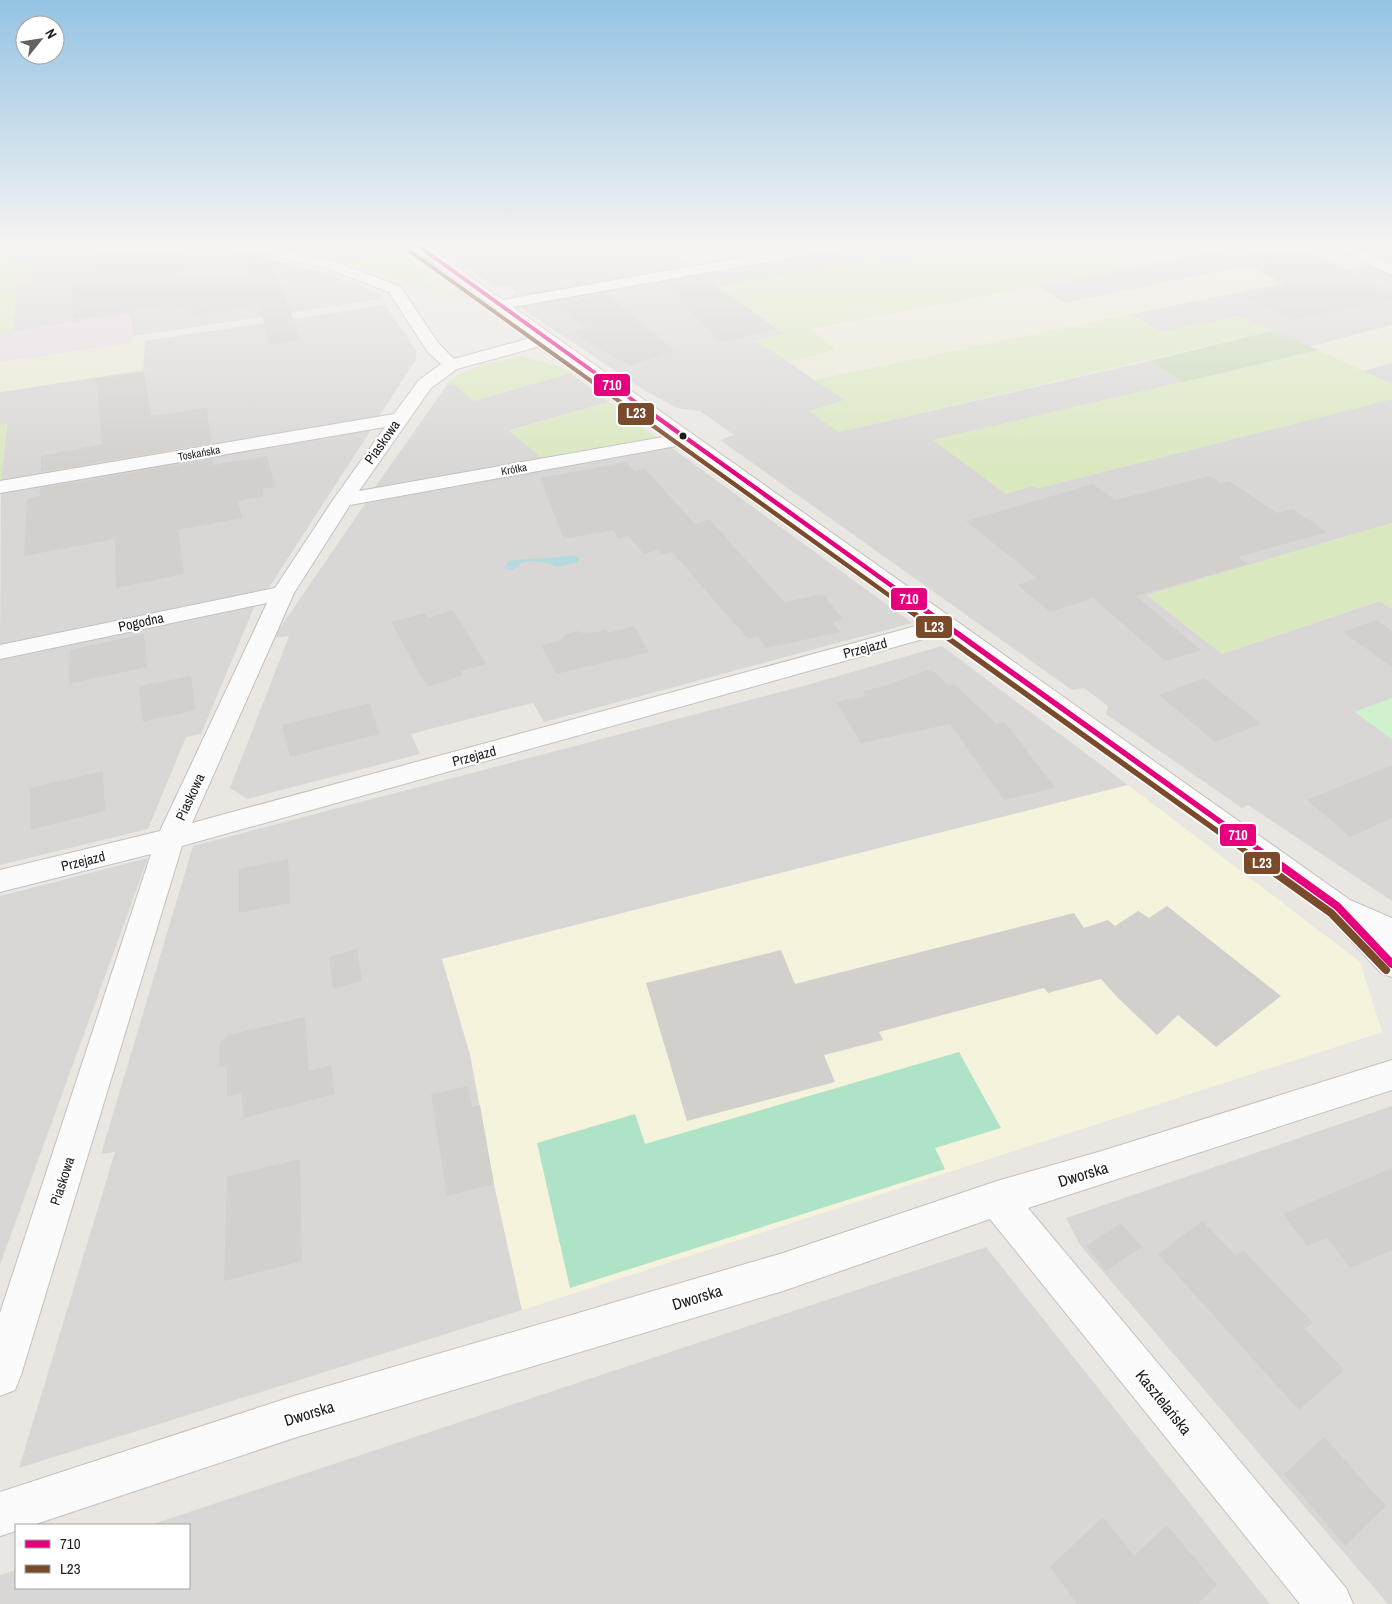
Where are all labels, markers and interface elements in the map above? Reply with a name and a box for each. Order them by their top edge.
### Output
north arrow [15,15,65,65]
text: N [41,25,61,42]
line badge: 710 [593,373,631,397]
text: 710 [602,376,622,394]
line badge: L23 [617,402,655,426]
text: L23 [626,404,646,422]
street label: Piaskowa [360,416,404,468]
unlabelled marker [678,431,688,441]
street label: Toskańska [177,442,221,464]
street label: Krótka [500,460,528,478]
line badge: 710 [890,587,928,611]
text: 710 [899,590,919,608]
street label: Pogodna [117,608,166,636]
line badge: L23 [915,615,953,639]
text: L23 [924,618,944,636]
street label: Przejazd [841,634,889,662]
street label: Przejazd [450,742,498,770]
street label: Piaskowa [171,770,209,823]
line badge: 710 [1219,823,1257,847]
text: 710 [1228,826,1248,844]
street label: Przejazd [59,847,107,875]
line badge: L23 [1243,851,1281,875]
text: L23 [1252,854,1272,872]
street label: Piaskowa [46,1154,78,1207]
street label: Dworska [1055,1156,1111,1192]
street label: Dworska [669,1279,725,1315]
street label: Kasztelańska [1131,1365,1198,1440]
street label: Dworska [281,1395,337,1431]
legend [15,1524,190,1589]
text: 710 [60,1533,81,1554]
text: L23 [60,1558,81,1579]

